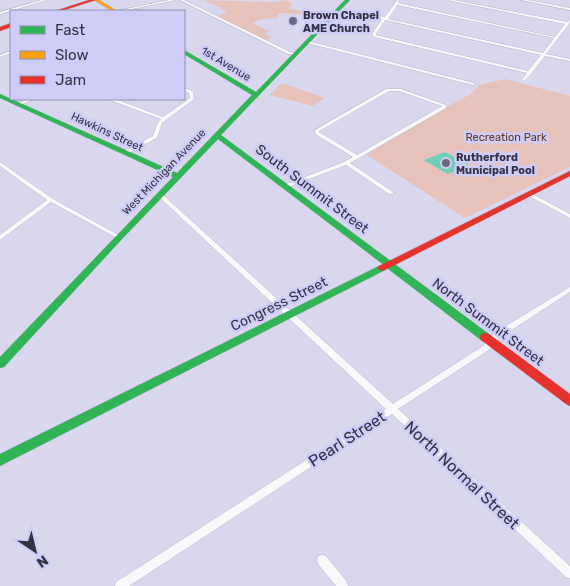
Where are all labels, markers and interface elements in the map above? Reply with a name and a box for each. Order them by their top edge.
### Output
place label: Brown Chapel AME Church [303,9,379,35]
legend [10,10,185,100]
marker: Brown Chapel AME Church [287,15,299,27]
text: Fast [55,21,85,39]
street label: 1st Avenue [199,44,253,84]
text: Slow [55,46,88,64]
text: Jam [55,71,86,89]
street label: Hawkins Street [69,110,146,155]
street label: West Michigan Avenue [120,126,208,218]
park label: Recreation Park [465,131,547,144]
street label: South Summit Street [252,141,372,237]
place label: Rutherford Municipal Pool [456,151,535,177]
marker: Rutherford Municipal Pool [440,157,452,169]
street label: Congress Street [228,273,331,335]
street label: North Summit Street [429,274,548,370]
street label: Pearl Street [305,407,389,471]
street label: North Normal Street [401,417,523,533]
north arrow [10,526,60,576]
text: N [33,551,51,571]

